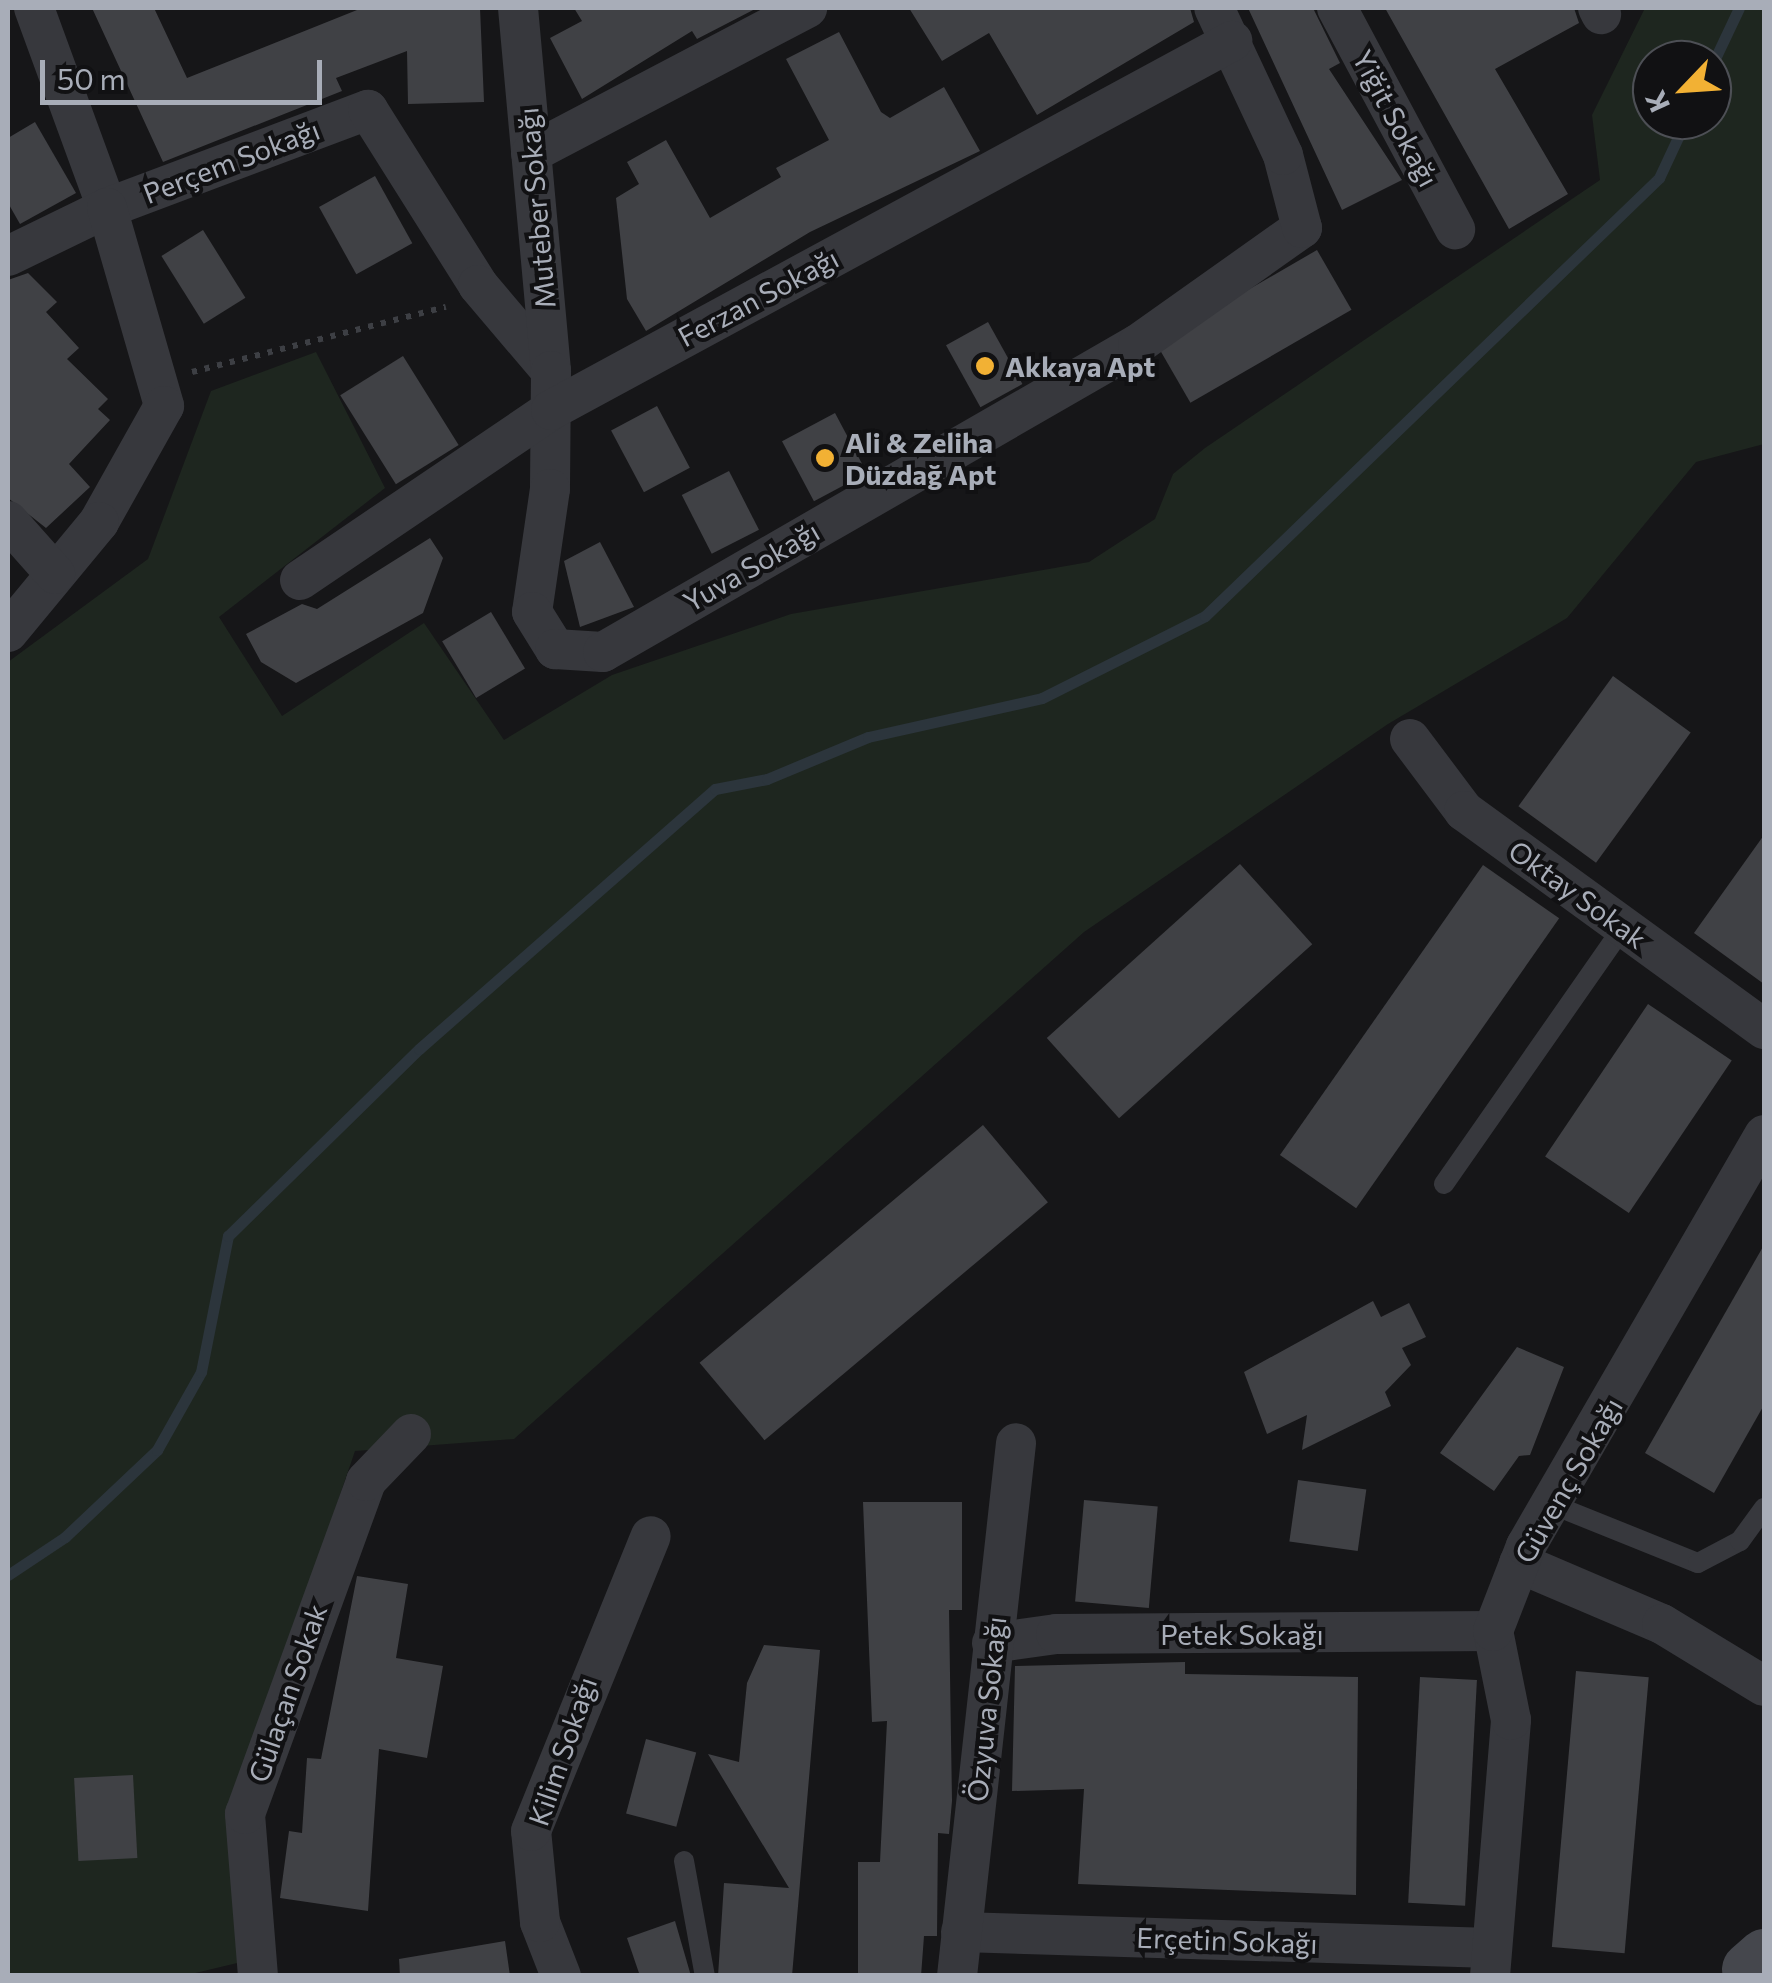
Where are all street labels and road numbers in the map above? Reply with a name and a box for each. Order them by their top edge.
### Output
street label: Yiğit Sokağı [1346,44,1446,192]
street label: Muteber Sokağı [510,106,562,310]
street label: Perçem Sokağı [138,112,324,210]
street label: Ferzan Sokağı [672,241,844,353]
street label: Yuva Sokağı [677,514,825,618]
street label: Oktay Sokak [1503,833,1653,955]
street label: Güvenç Sokağı [1507,1391,1629,1569]
street label: Gülaçan Sokak [241,1600,333,1786]
street label: Özyuva Sokağı [960,1615,1012,1803]
street label: Petek Sokağı [1160,1617,1324,1651]
street label: Kilim Sokağı [521,1672,603,1830]
street label: Erçetin Sokağı [1136,1920,1318,1960]

